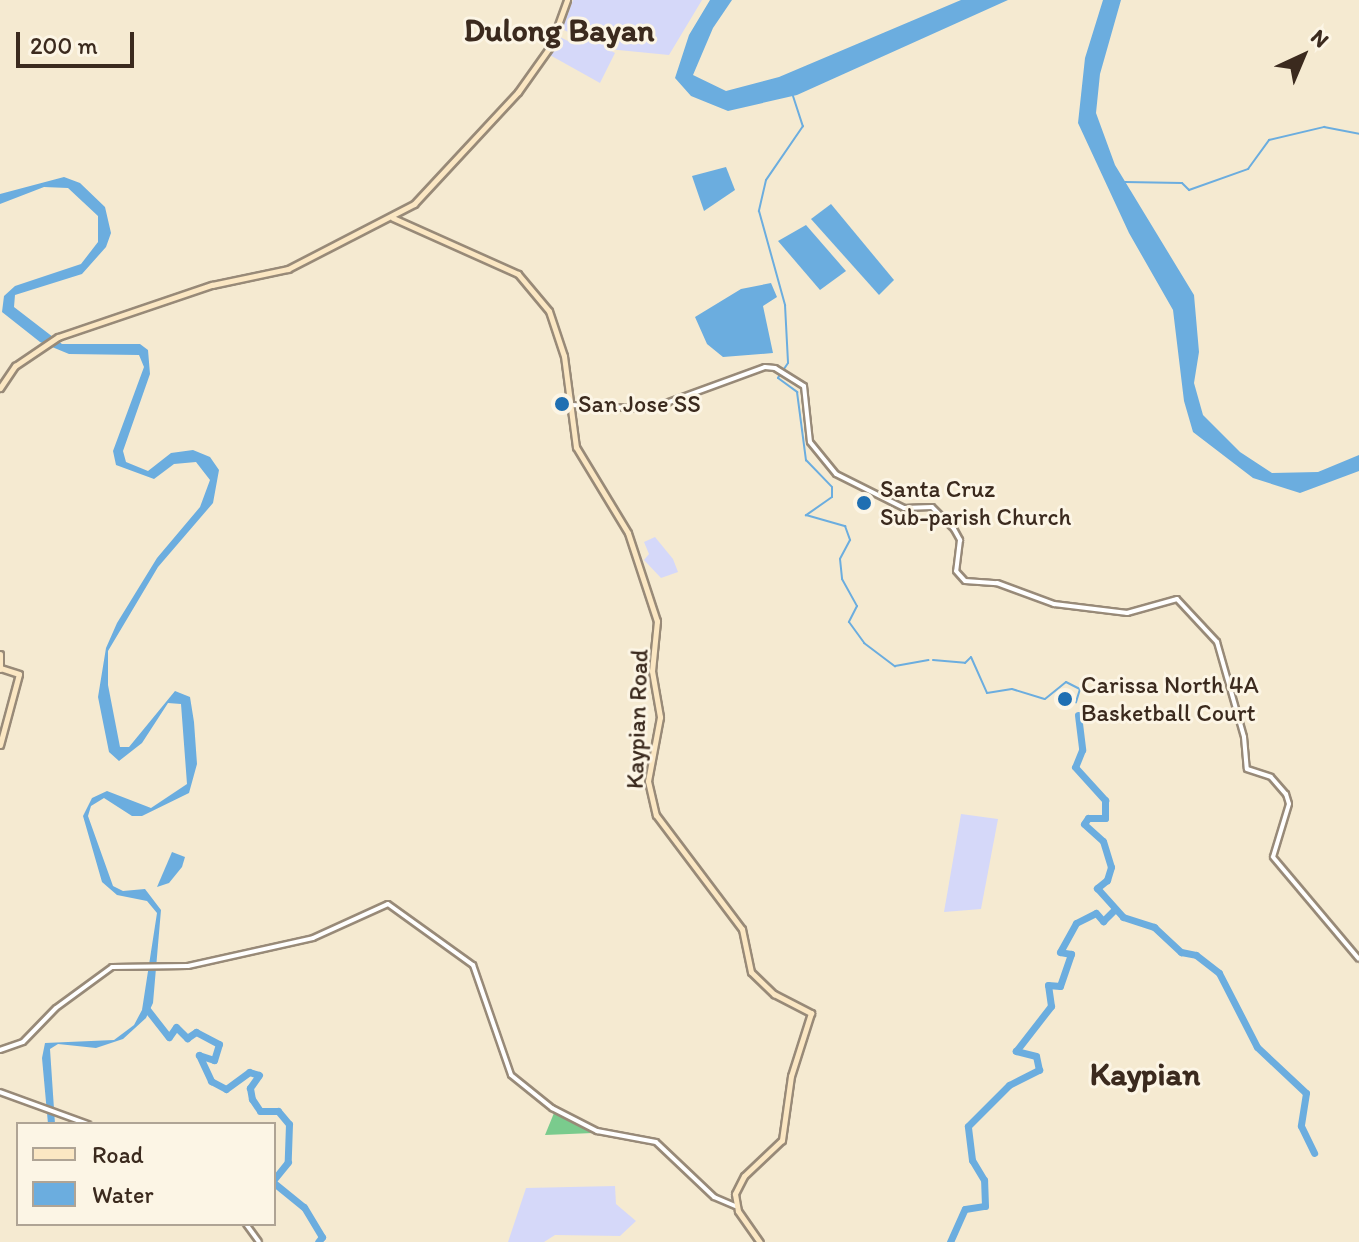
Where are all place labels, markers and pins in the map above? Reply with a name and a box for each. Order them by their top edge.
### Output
place label: San Jose SS [578,390,701,418]
marker: San Jose SS [553,395,571,413]
place label: Santa Cruz Sub-parish Church [880,475,1071,531]
marker: Santa Cruz Sub-parish Church [855,494,873,512]
place label: Carissa North 4A Basketball Court [1081,671,1259,727]
marker: Carissa North 4A Basketball Court [1056,690,1074,708]

